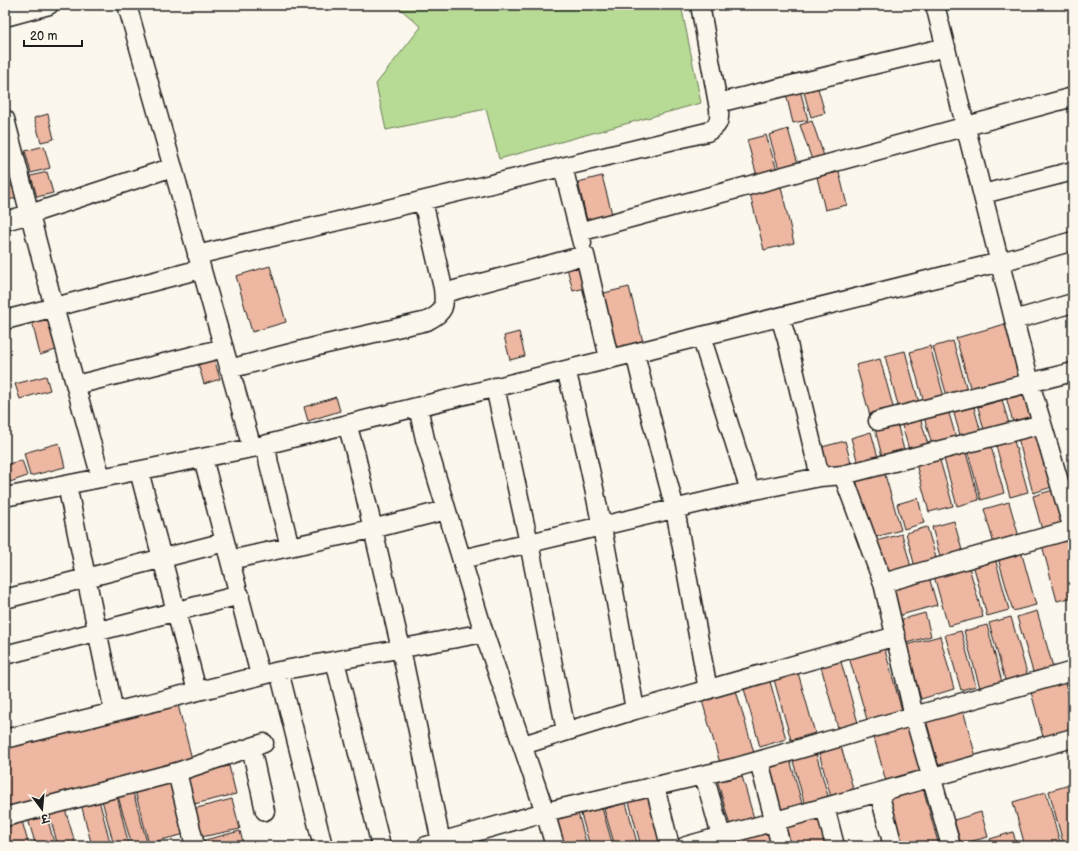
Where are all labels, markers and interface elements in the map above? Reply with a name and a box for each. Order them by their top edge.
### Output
scale bar [24,22,82,48]
text: 20 m [30,29,57,44]
north arrow [22,789,62,829]
text: उ [38,811,51,826]

